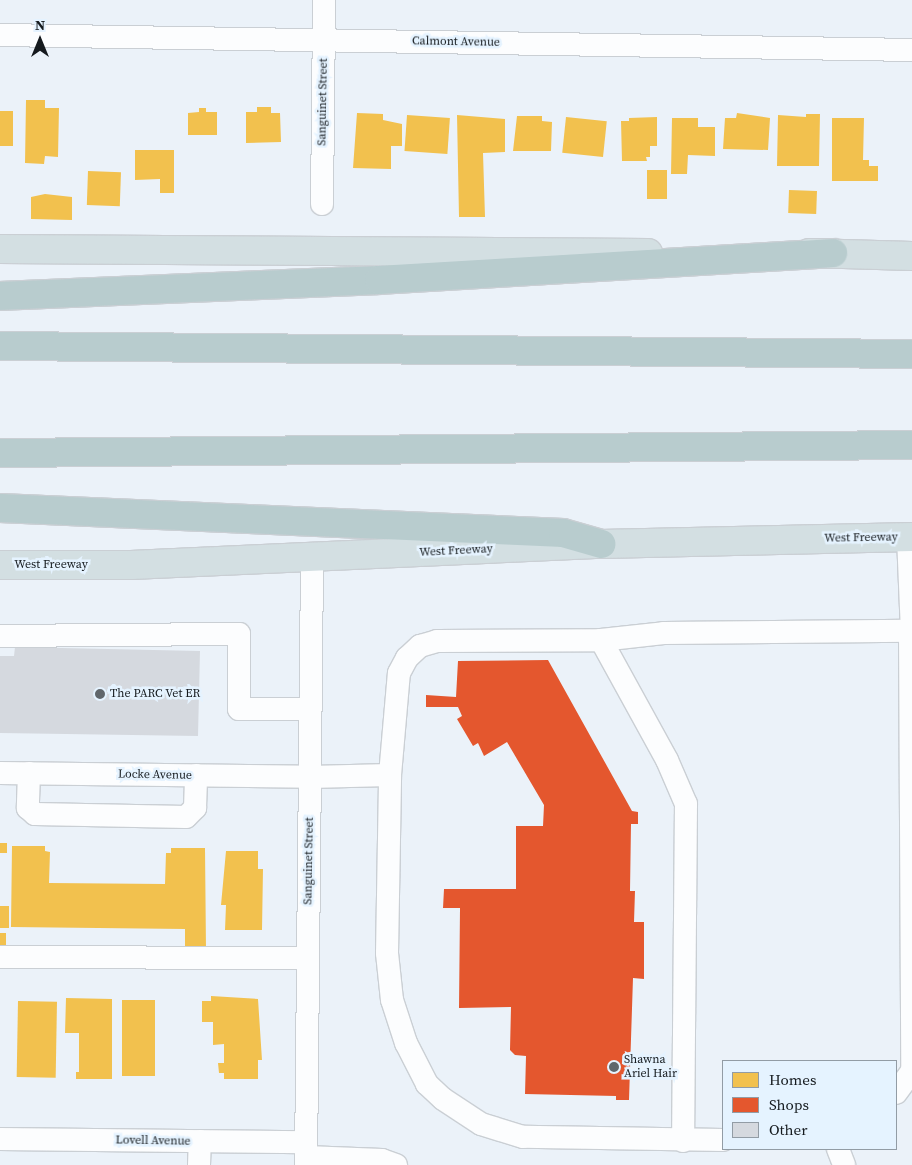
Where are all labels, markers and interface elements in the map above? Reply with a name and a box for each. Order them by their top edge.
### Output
north arrow [15,15,65,65]
text: N [35,15,45,35]
street label: Calmont Avenue [412,34,500,50]
street label: Sanguinet Street [315,58,331,146]
street label: West Freeway [824,530,898,546]
street label: West Freeway [419,542,493,560]
street label: West Freeway [14,558,88,572]
place label: The PARC Vet ER [110,687,201,701]
marker: The PARC Vet ER [94,688,106,700]
street label: Locke Avenue [118,767,192,783]
street label: Sanguinet Street [301,817,317,905]
place label: Shawna Ariel Hair [624,1053,677,1081]
legend [722,1060,897,1150]
marker: Shawna Ariel Hair [608,1061,620,1073]
text: Homes [769,1069,816,1090]
text: Shops [769,1094,809,1115]
text: Other [769,1119,808,1140]
street label: Lovell Avenue [115,1133,191,1149]

